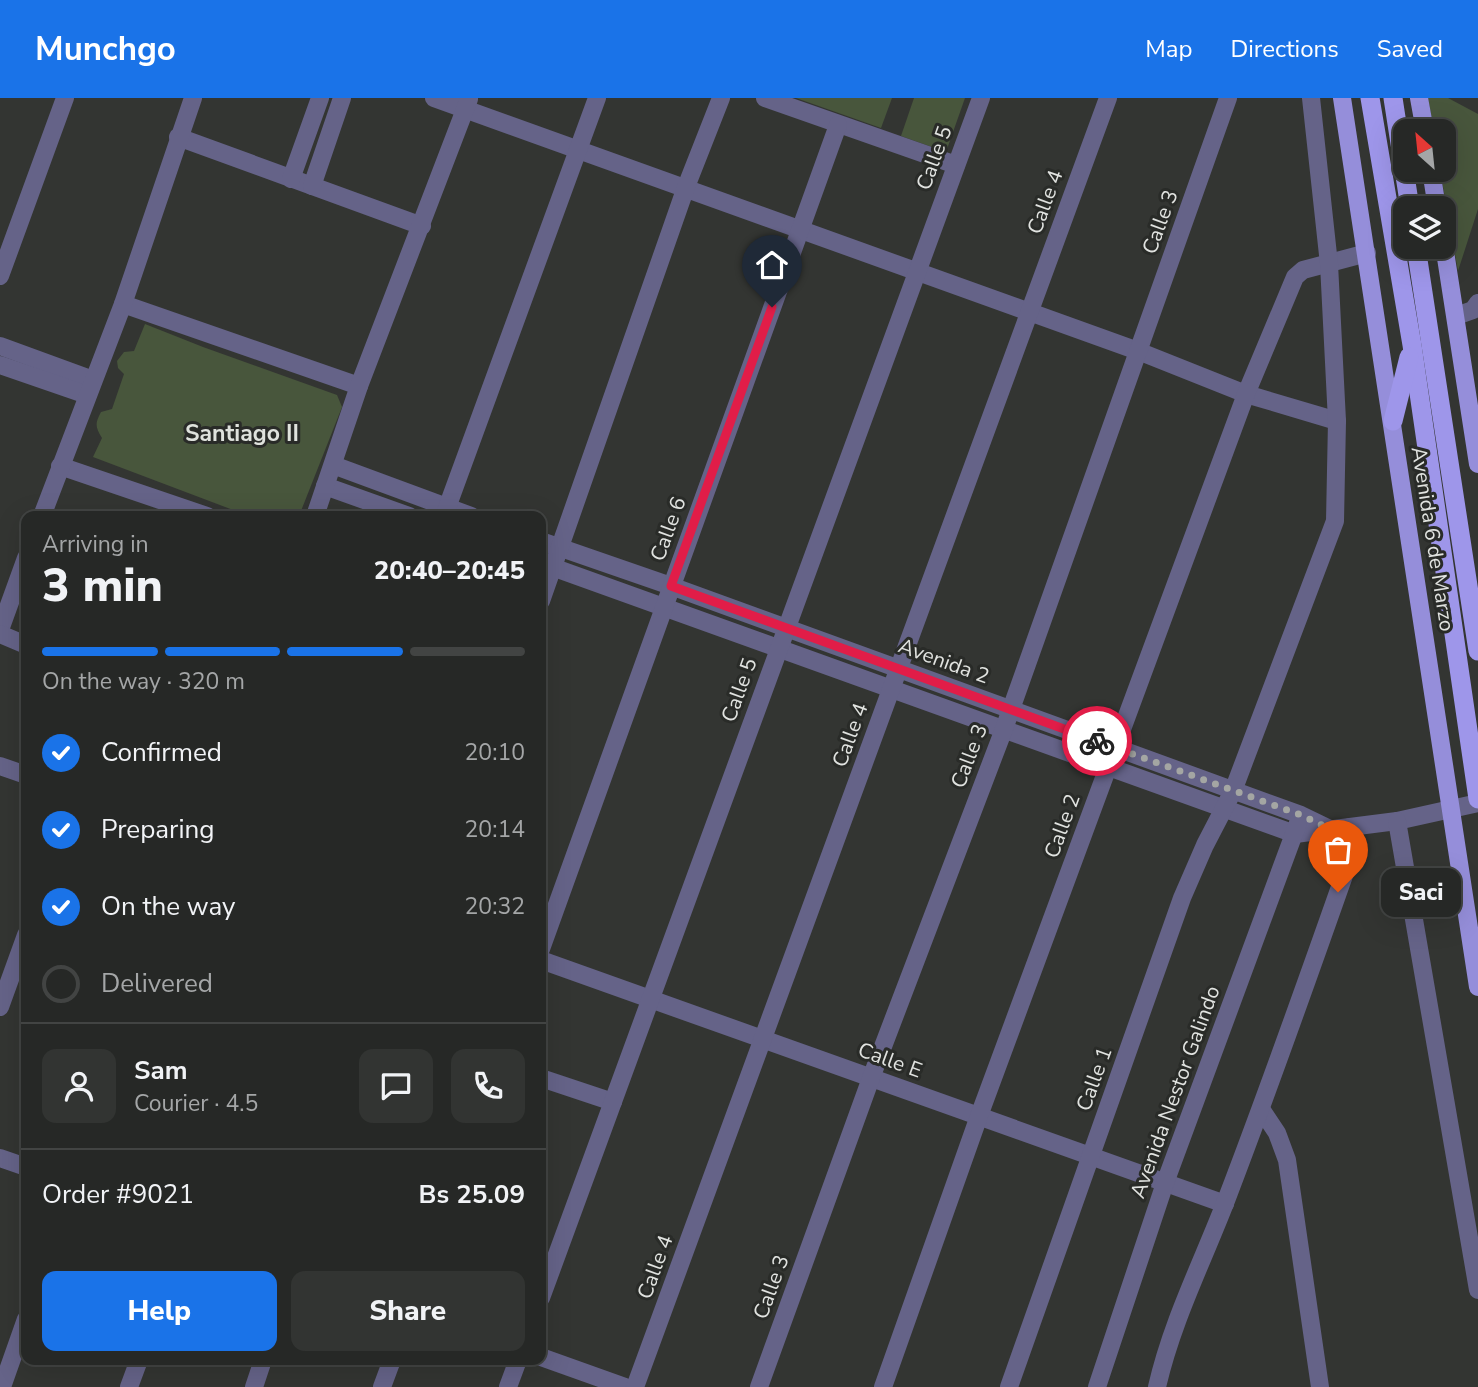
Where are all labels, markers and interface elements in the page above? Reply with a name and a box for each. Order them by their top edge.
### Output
text: Munchgo [35,27,176,72]
text: Map [1145,33,1192,65]
text: Directions [1230,33,1339,65]
text: Saved [1377,33,1443,65]
north arrow [1393,119,1456,182]
map controls [1393,119,1456,259]
street label: Calle 5 [909,122,959,194]
street label: Calle 4 [1020,166,1070,238]
street label: Calle 3 [1135,186,1185,258]
button: layers [1393,196,1456,259]
pin [742,235,802,307]
icon: home [753,246,791,284]
district label: Santiago II [185,418,299,449]
street label: Avenida 6 de Marzo [1405,445,1461,633]
street label: Calle 6 [643,493,693,565]
text: Arriving in [42,529,149,560]
text: 20:40–20:45 [374,553,525,588]
text: 3 min [42,554,163,617]
street label: Avenida 2 [895,632,993,690]
street label: Calle 5 [714,654,764,726]
text: On the way · 320 m [42,666,245,697]
street label: Calle 4 [825,699,875,771]
courier [1062,706,1132,776]
street label: Calle 3 [944,720,994,792]
icon: bike [1078,722,1116,760]
icon: check [42,734,80,772]
text: Confirmed [101,735,222,770]
text: 20:10 [465,737,525,768]
street label: Calle 2 [1037,790,1087,862]
icon: check [42,811,80,849]
text: Preparing [101,812,214,847]
text: 20:14 [465,814,525,845]
pin [1308,820,1368,892]
icon: bag [1319,831,1357,869]
callout: Saci [1380,868,1460,916]
text: Saci [1399,877,1443,908]
icon: check [42,888,80,926]
text: On the way [101,889,235,924]
text: 20:32 [465,891,525,922]
text: Delivered [101,966,213,1001]
street label: Avenida Nestor Galindo [1124,982,1226,1202]
street label: Calle E [854,1036,926,1084]
street label: Calle 1 [1069,1043,1119,1115]
button: person [42,1049,116,1123]
button: chat [359,1049,433,1123]
button: phone [451,1049,525,1123]
text: Sam [134,1053,187,1088]
text: Courier · 4.5 [134,1088,258,1119]
text: Order #9021 [42,1177,194,1212]
text: Bs 25.09 [419,1177,525,1212]
street label: Calle 4 [630,1231,680,1303]
street label: Calle 3 [746,1251,796,1323]
button: Help [42,1271,277,1351]
button: Share [291,1271,525,1351]

